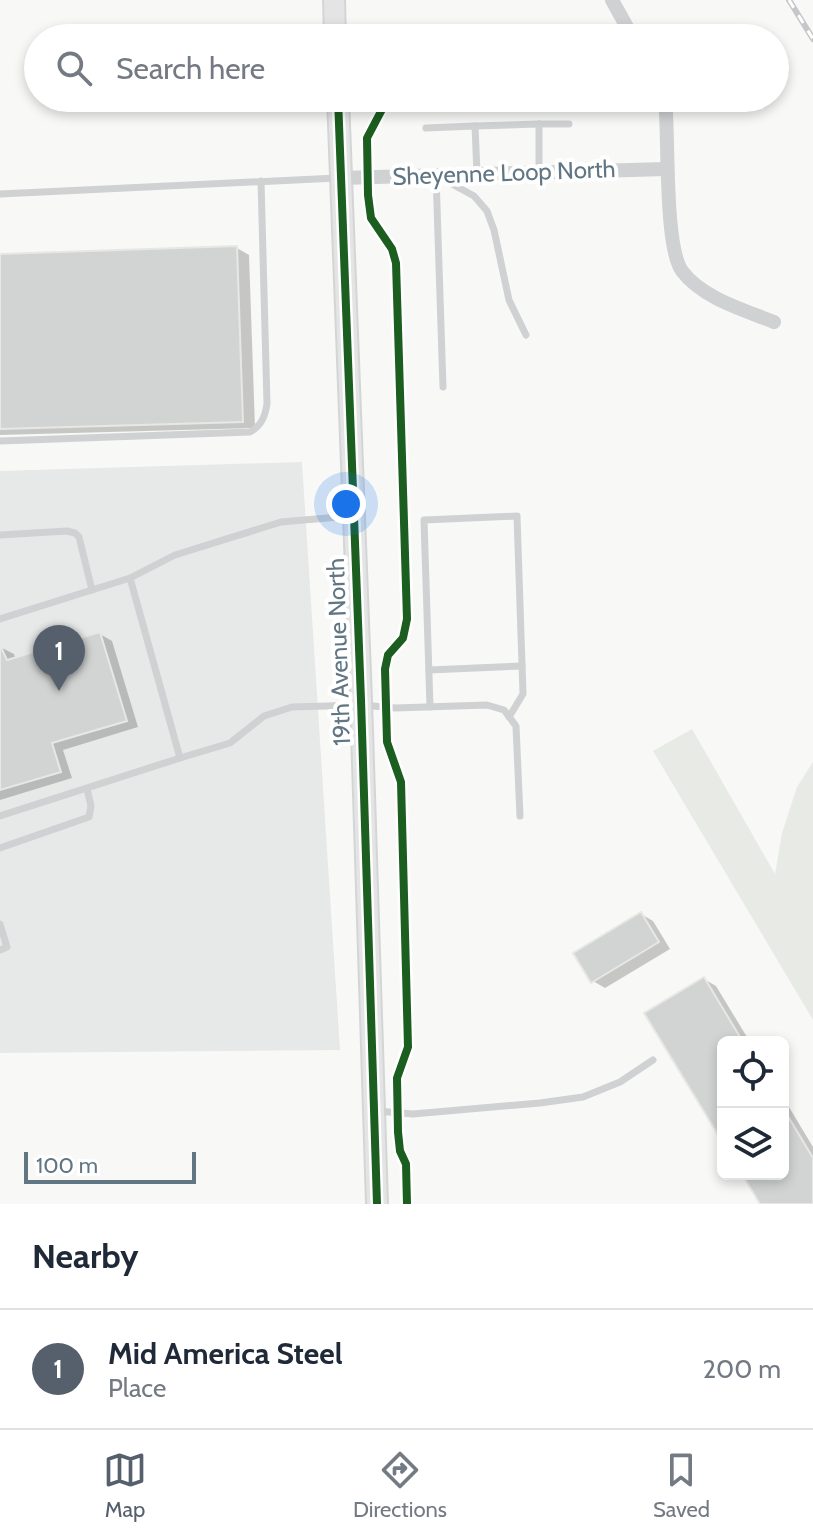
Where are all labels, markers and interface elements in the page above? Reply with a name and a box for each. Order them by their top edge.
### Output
search box [24,24,789,112]
icon: search [52,46,96,90]
text: Search here [116,50,265,87]
street label: Sheyenne Loop North [392,154,616,191]
your location [326,484,366,524]
street label: 19th Avenue North [321,558,356,746]
pin: 1 [33,625,85,691]
map controls [717,1036,789,1180]
button: locate [717,1036,789,1108]
button: layers [717,1108,789,1180]
scale bar [24,1148,196,1184]
text: 100 m [36,1152,98,1179]
text: Nearby [32,1235,139,1277]
text: Mid America Steel [108,1335,343,1372]
text: 1 [53,1353,63,1385]
text: 200 m [702,1353,781,1385]
text: Place [108,1372,166,1404]
tab: Map [103,1448,147,1523]
tab: Directions [353,1448,447,1523]
tab: Saved [653,1448,710,1523]

